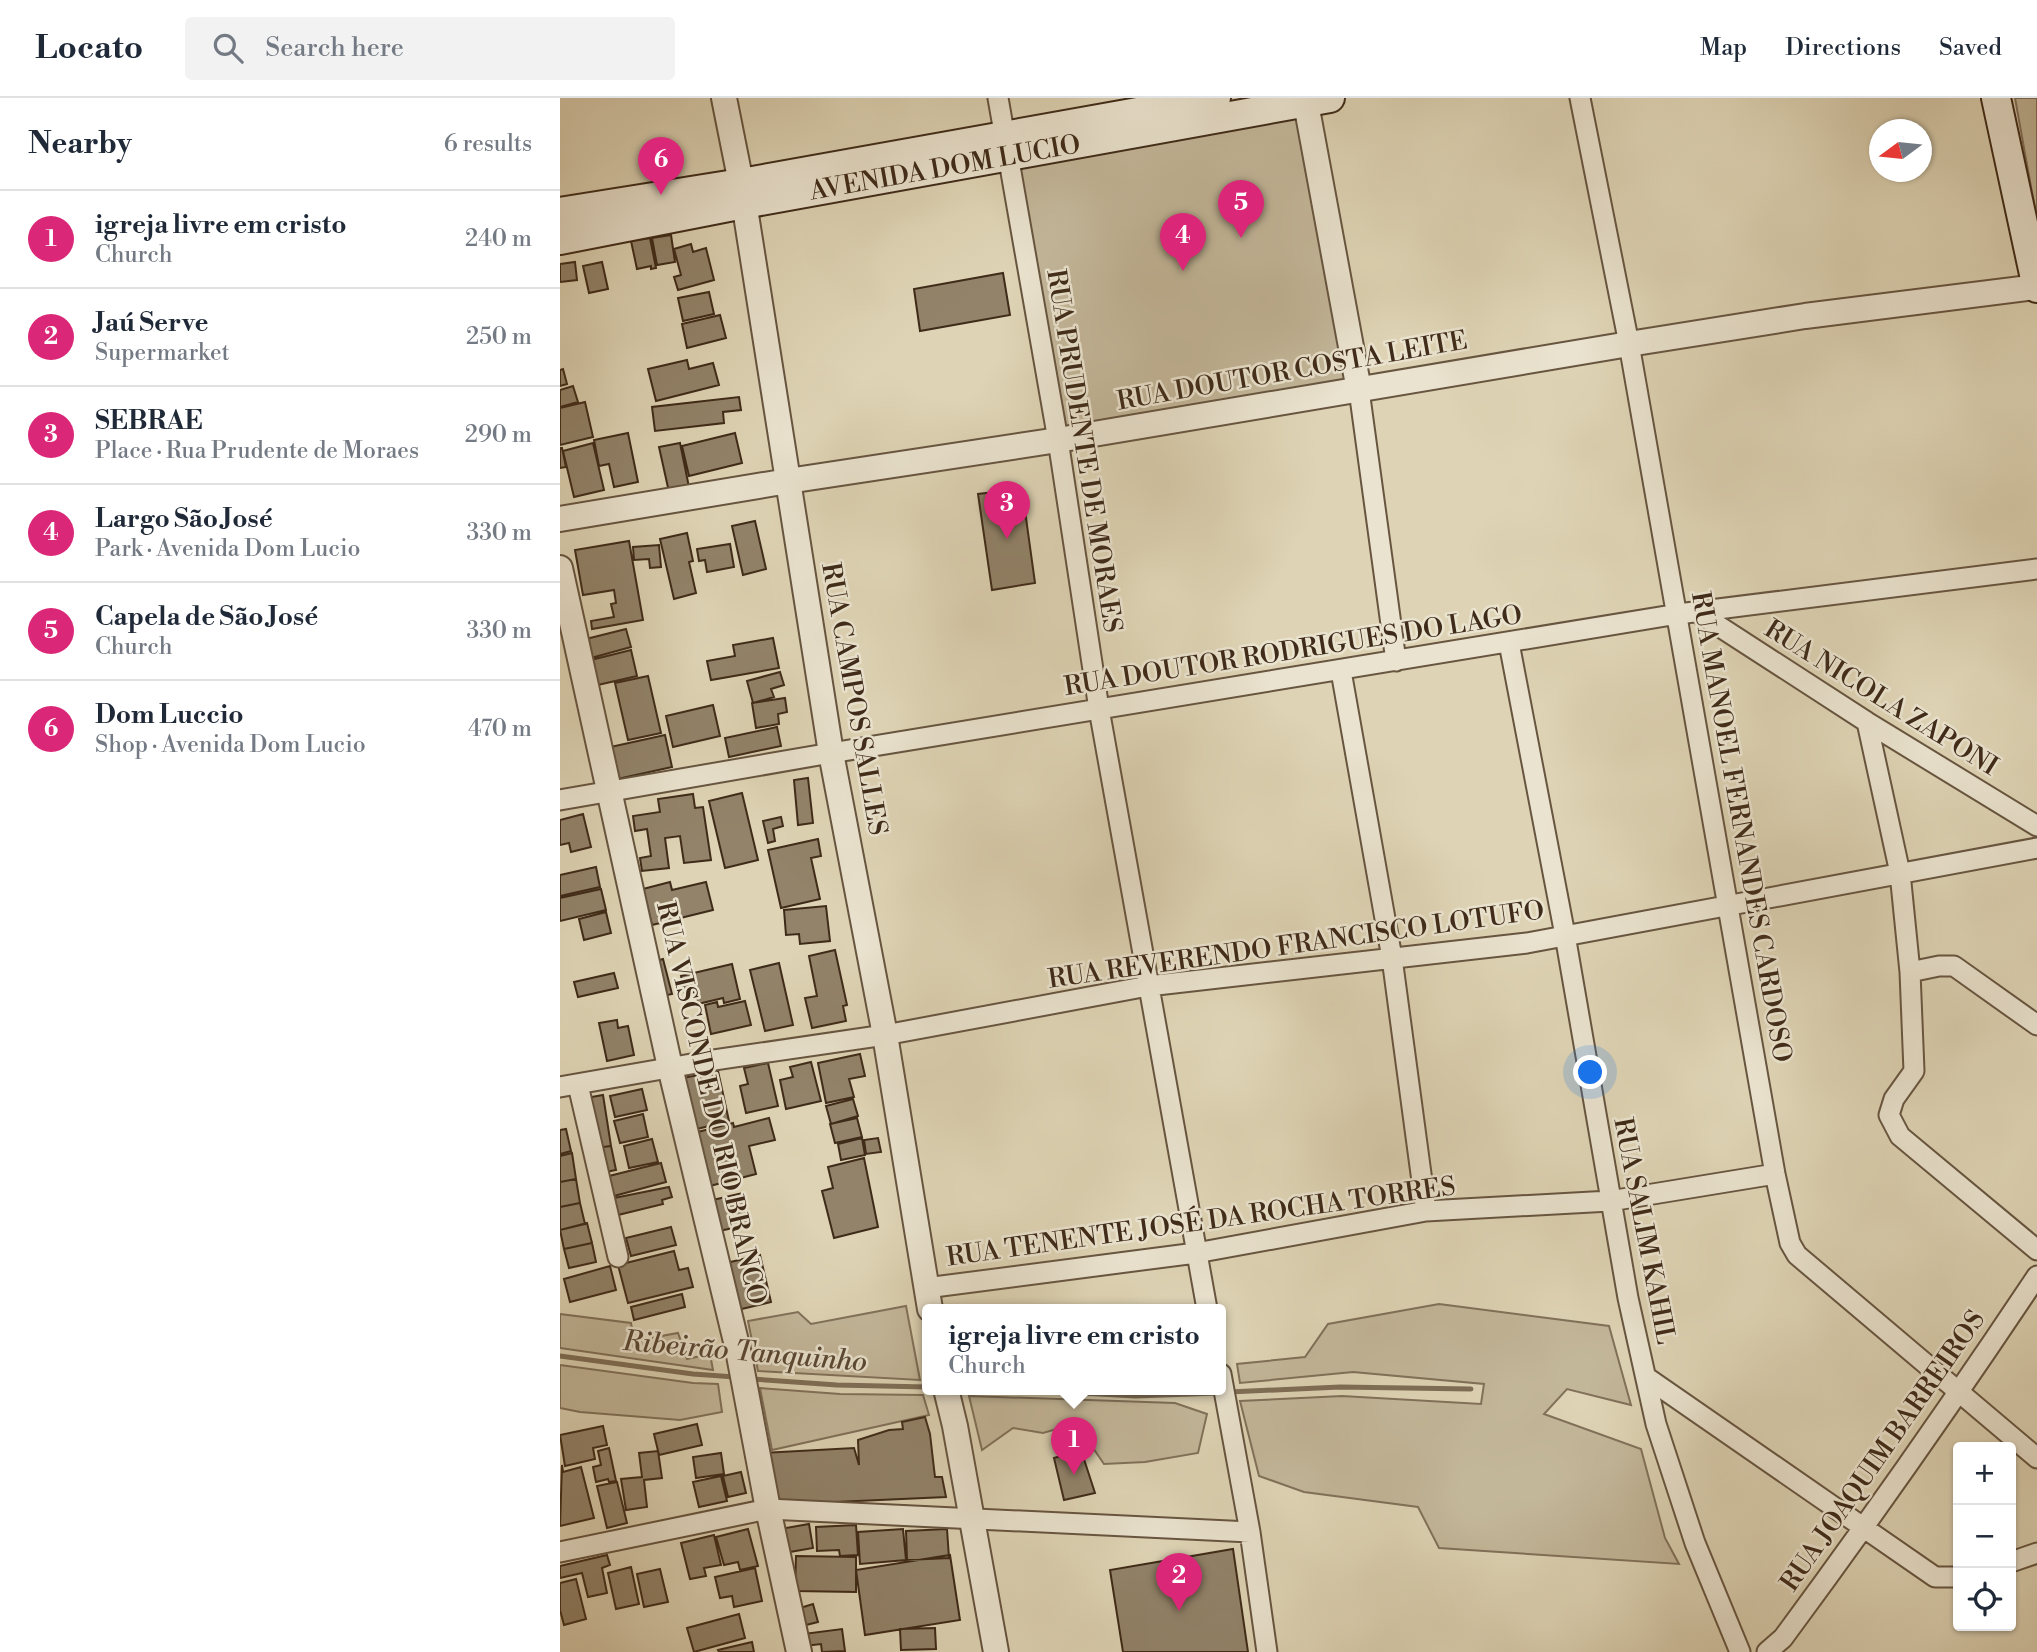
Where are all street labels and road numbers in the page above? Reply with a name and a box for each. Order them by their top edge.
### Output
street label: AVENIDA DOM LUCIO [806,128,1083,208]
street label: RUA PRUDENTE DE MORAES [1039,267,1129,635]
street label: RUA DOUTOR COSTA LEITE [1114,324,1470,418]
street label: RUA CAMPOS SALLES [814,560,894,838]
street label: RUA MANOEL FERNANDES CARDOSO [1684,589,1798,1065]
street label: RUA DOUTOR RODRIGUES DO LAGO [1062,599,1524,703]
street label: RUA NICOLA ZAPONI [1758,613,2004,783]
street label: RUA REVERENDO FRANCISCO LOTUFO [1046,894,1546,996]
street label: RUA VISCONDE DO RIO BRANCO [649,898,773,1308]
street label: RUA SALIM KAHIL [1606,1115,1682,1347]
street label: RUA TENENTE JOSÉ DA ROCHA TORRES [944,1168,1458,1274]
street label: RUA JOAQUIM BARREIROS [1774,1304,1992,1598]

